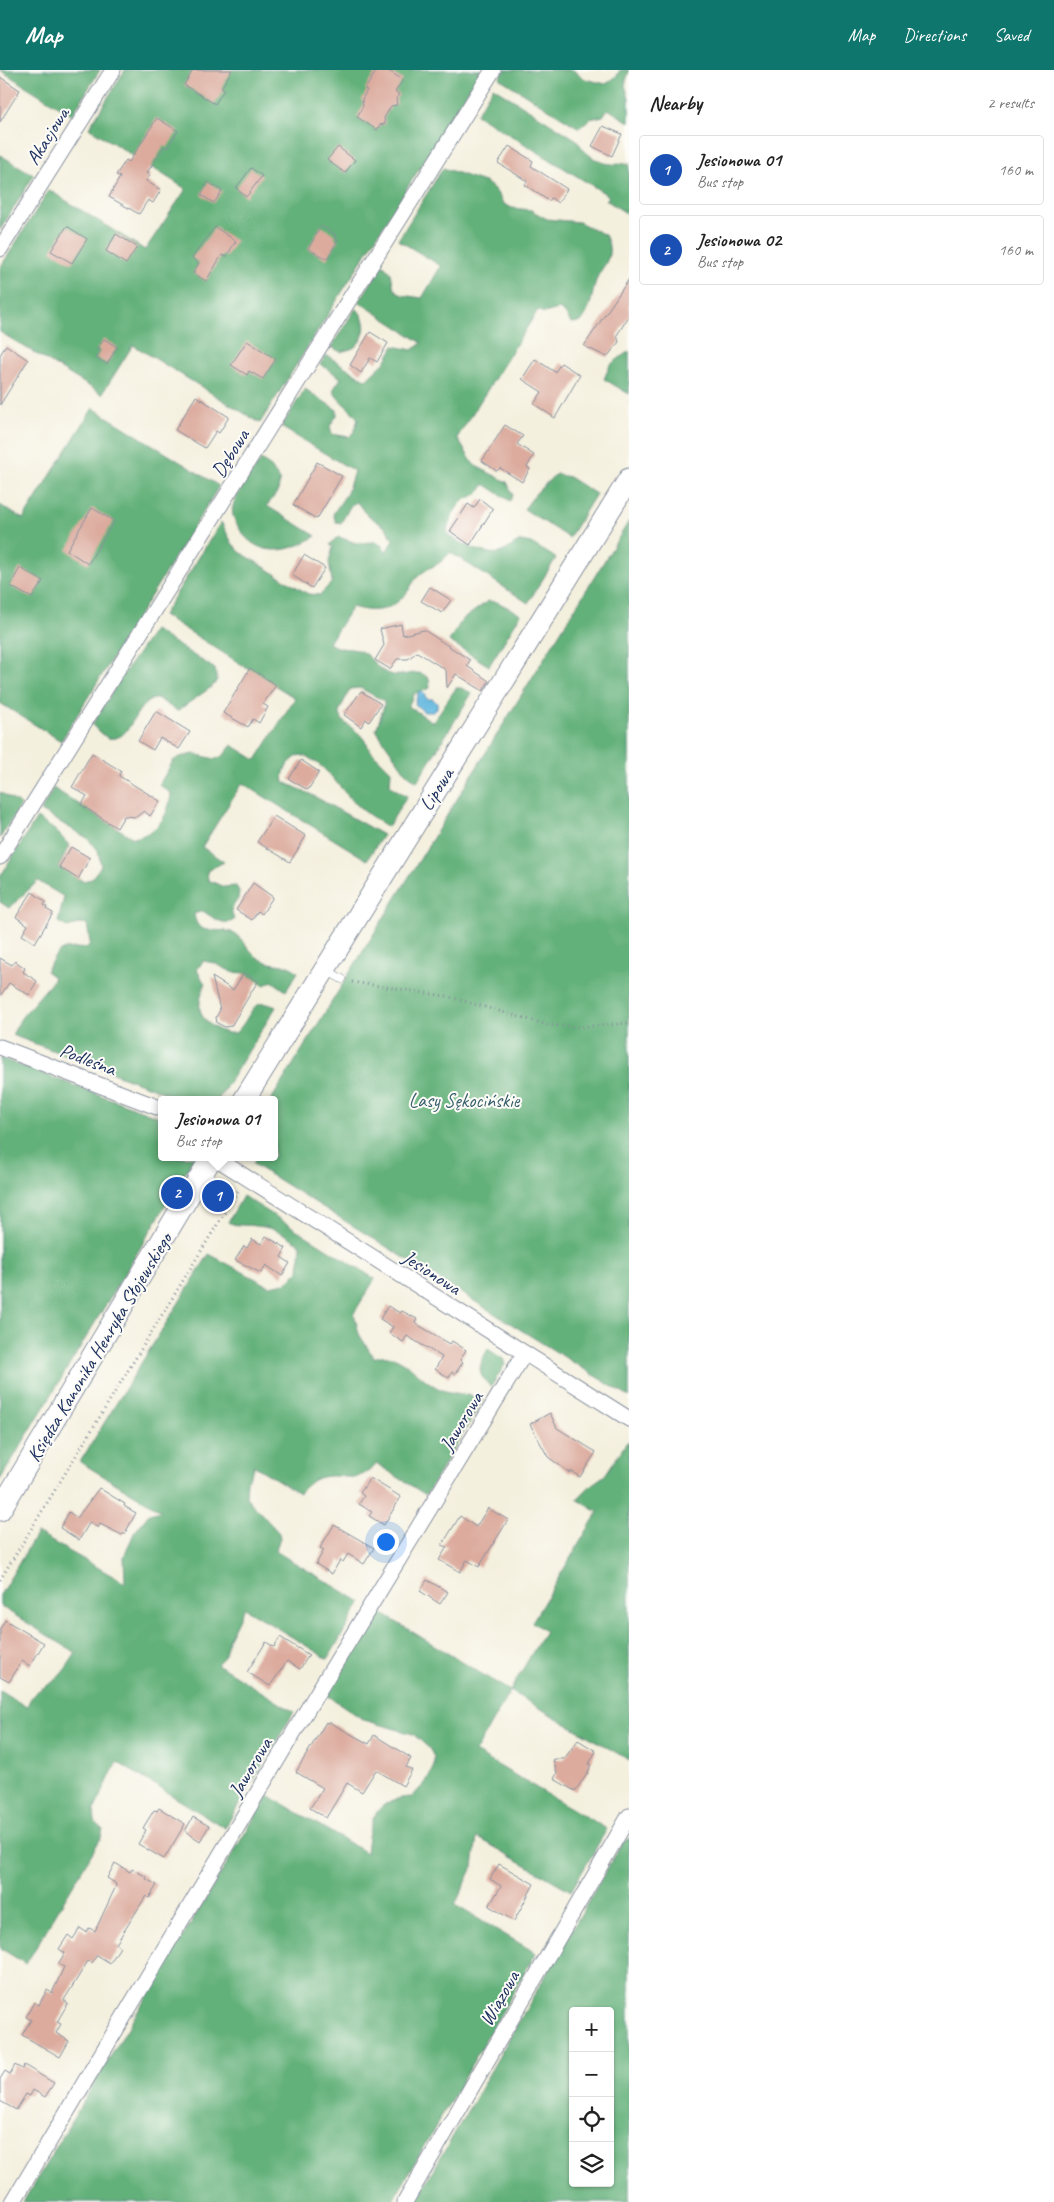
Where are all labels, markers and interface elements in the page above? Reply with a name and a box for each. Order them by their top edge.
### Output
text: Map [25,20,62,50]
text: Map [848,24,875,46]
text: Directions [903,24,966,46]
text: Saved [994,24,1029,46]
text: Nearby [649,90,702,116]
text: 2 results [987,93,1034,113]
street label: Akacjowa [20,101,76,170]
text: Jesionowa 01 [697,148,781,172]
text: 1 [662,160,670,180]
text: 160 m [999,160,1033,180]
text: Bus stop [697,172,743,192]
text: Jesionowa 02 [697,228,781,252]
text: 2 [662,240,670,260]
text: 160 m [999,240,1033,260]
text: Bus stop [697,252,743,272]
street label: Dębowa [206,423,256,482]
street label: Lipowa [414,762,460,815]
street label: Podleśna [56,1037,121,1082]
park label: Lasy Sękocińskie [409,1088,521,1113]
popup [158,1096,278,1161]
text: Jesionowa 01 [176,1107,260,1131]
text: Bus stop [176,1131,222,1151]
pin: 2 [161,1174,193,1212]
pin: 1 [202,1177,234,1215]
street label: Księdza Kanonika Henryka Słojewskiego [21,1227,179,1466]
street label: Jesionowa [397,1244,467,1302]
street label: Jaworowa [433,1386,490,1456]
your location [373,1529,399,1555]
street label: Jaworowa [222,1732,279,1802]
street label: Wiązowa [474,1965,526,2030]
map controls [569,2007,614,2187]
button: + [569,2007,614,2052]
button: − [569,2052,614,2097]
button: locate [569,2097,614,2142]
button: layers [569,2142,614,2187]

